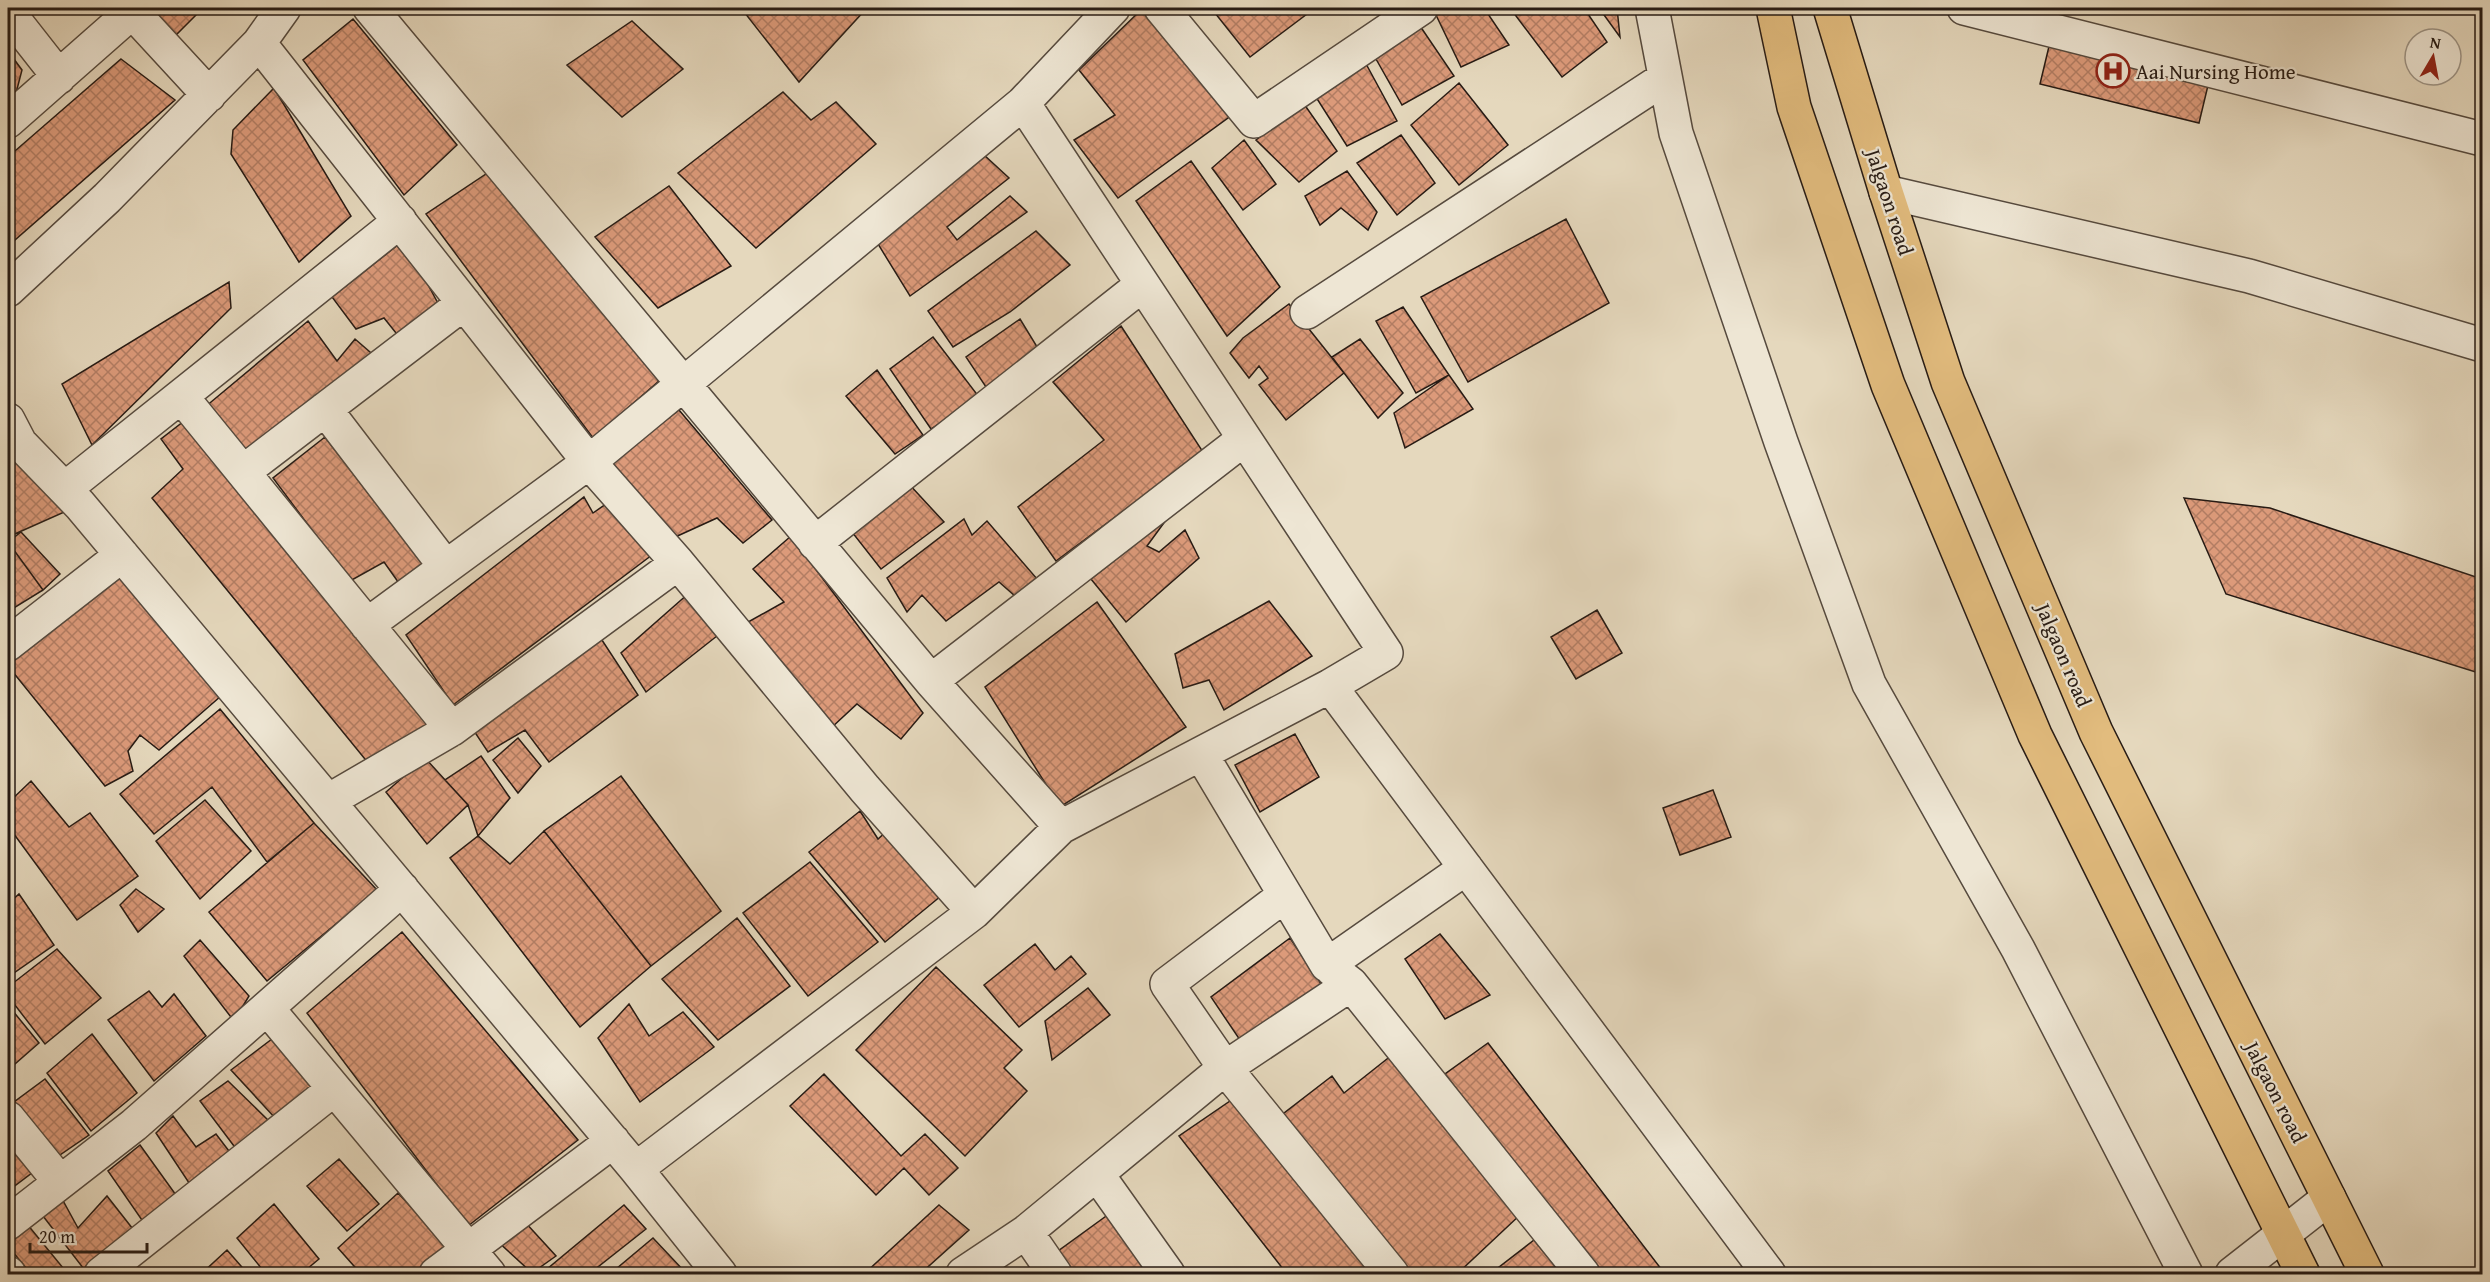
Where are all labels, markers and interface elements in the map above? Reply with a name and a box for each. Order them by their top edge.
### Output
north arrow [2403,27,2463,87]
text: N [2428,29,2443,55]
hospital icon: Aai Nursing Home [2095,53,2131,89]
place label: Aai Nursing Home [2136,56,2296,87]
street label: Jalgaon road [1857,142,1922,260]
street label: Jalgaon road [2027,595,2100,712]
street label: Jalgaon road [2236,1033,2315,1149]
scale bar [30,1216,147,1254]
text: 20 m [39,1223,75,1250]

